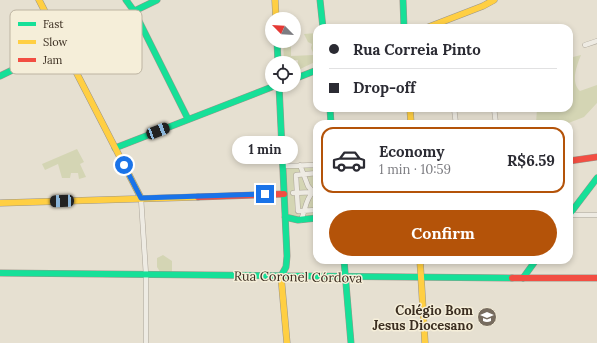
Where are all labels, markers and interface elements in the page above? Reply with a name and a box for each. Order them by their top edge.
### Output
legend [10,10,142,74]
north arrow [265,12,301,48]
map controls [265,12,301,92]
text: Fast [43,17,64,31]
text: Slow [43,35,68,49]
text: Rua Correia Pinto [353,40,481,59]
text: Jam [42,53,63,67]
button: locate [265,56,301,92]
text: Drop-off [353,78,415,97]
car [145,121,171,141]
callout: 1 min [232,136,298,164]
text: 1 min [248,141,282,158]
icon: car [331,142,367,178]
text: Economy [379,142,444,161]
text: R$6.59 [507,151,555,170]
route start [115,156,133,174]
text: 1 min · 10:59 [379,161,451,178]
route end [256,185,274,203]
car [50,195,74,207]
button: Confirm [329,210,557,256]
street label: Rua Coronel Córdova [234,267,363,287]
place label: Colégio Bom Jesus Diocesano [373,302,473,334]
school or university icon: Colégio Bom Jesus Diocesano [476,306,498,328]

